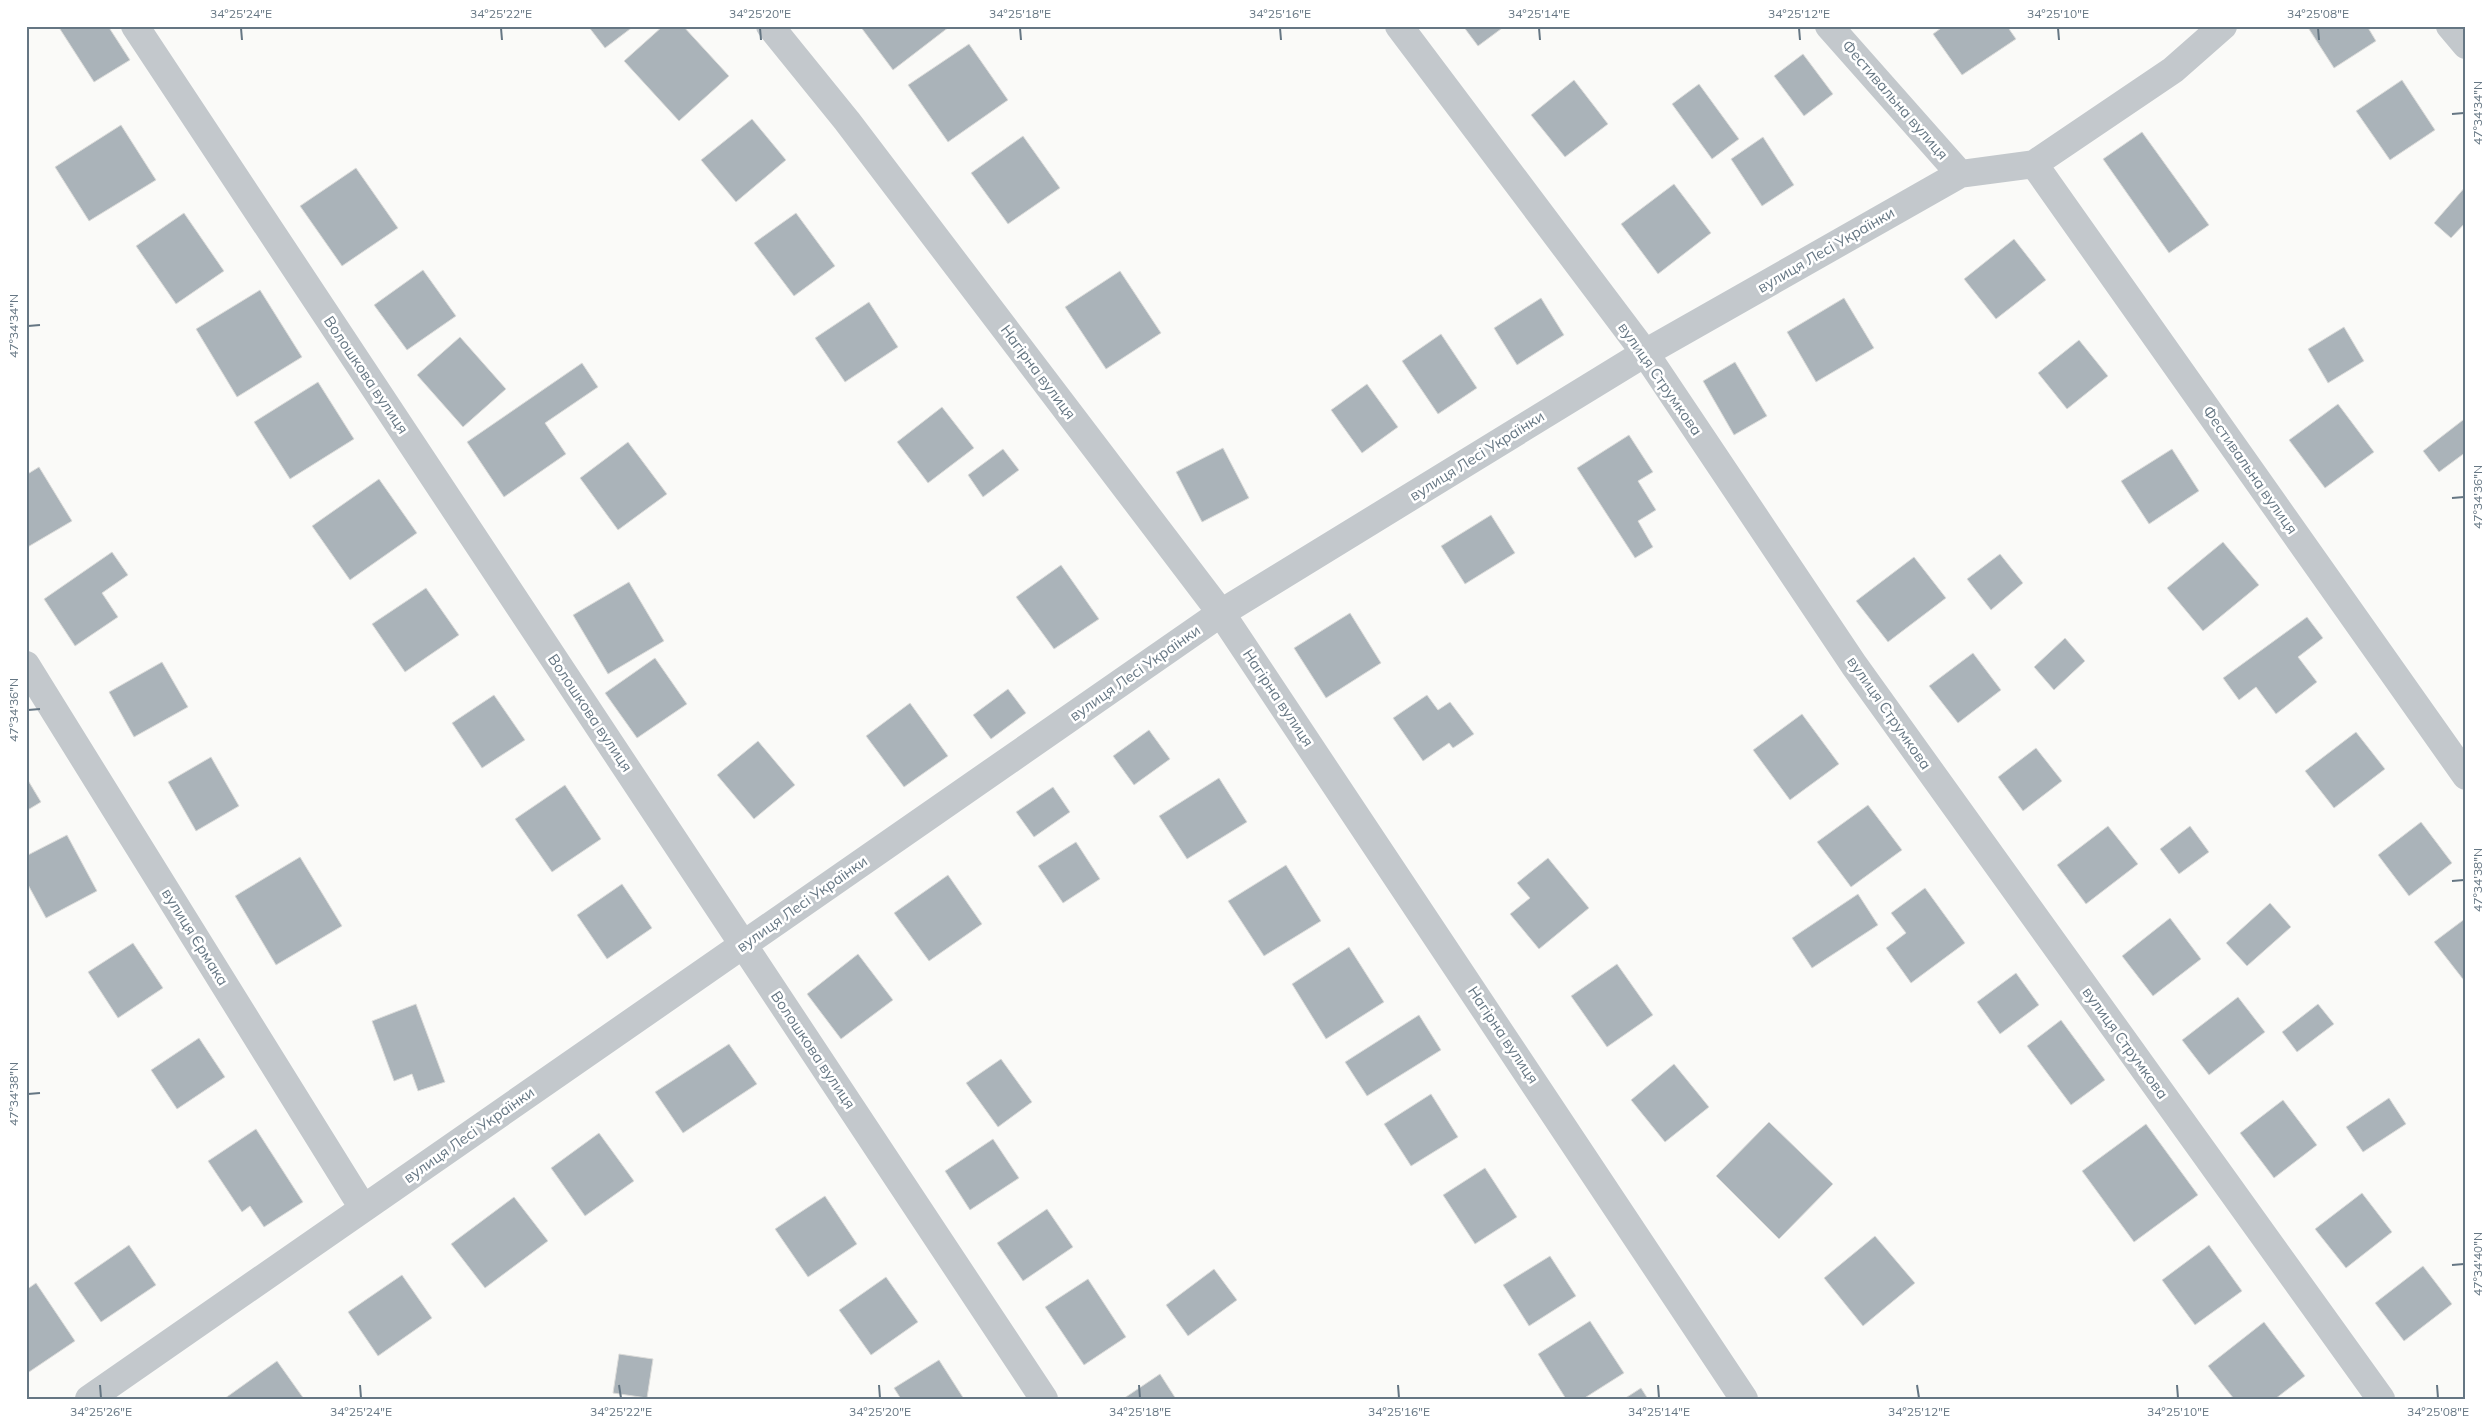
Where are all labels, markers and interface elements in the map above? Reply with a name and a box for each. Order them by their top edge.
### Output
text: 34°25'24"E [210,6,272,21]
text: 34°25'22"E [470,6,532,21]
text: 34°25'20"E [729,6,791,21]
text: 34°25'18"E [989,6,1051,21]
text: 34°25'16"E [1249,6,1311,21]
text: 34°25'14"E [1508,6,1570,21]
text: 34°25'12"E [1768,6,1830,21]
text: 34°25'10"E [2027,6,2089,21]
text: 34°25'08"E [2287,6,2349,21]
street label: Фестивальна вулиця [1838,36,1953,163]
text: 47°34'34"N [2470,81,2485,145]
street label: вулиця Лесі Українки [1754,203,1898,297]
text: 47°34'34"N [6,294,21,358]
street label: Волошкова вулиця [320,312,413,437]
street label: вулиця Струмкова [1614,318,1707,439]
street label: Нагірна вулиця [997,321,1080,423]
street label: Фестивальна вулиця [2199,402,2302,538]
street label: вулиця Лесі Українки [1406,406,1548,505]
text: 47°34'36"N [2470,465,2485,529]
street label: вулиця Лесі Українки [1066,620,1204,725]
street label: Нагірна вулиця [1239,645,1318,750]
street label: Волошкова вулиця [544,650,637,775]
street label: вулиця Струмкова [1843,652,1936,773]
text: 47°34'36"N [6,678,21,742]
text: 47°34'38"N [2470,848,2485,912]
street label: вулиця Лесі Українки [733,851,871,956]
street label: вулиця Єрмака [158,885,233,989]
street label: Нагірна вулиця [1464,982,1543,1087]
street label: вулиця Струмкова [2078,983,2172,1102]
street label: Волошкова вулиця [767,987,860,1112]
text: 47°34'38"N [6,1062,21,1126]
street label: вулиця Лесі Українки [400,1082,538,1187]
text: 47°34'40"N [2470,1232,2485,1296]
text: 34°25'26"E [70,1404,132,1419]
text: 34°25'24"E [330,1404,392,1419]
text: 34°25'22"E [590,1404,652,1419]
text: 34°25'20"E [849,1404,911,1419]
text: 34°25'18"E [1109,1404,1171,1419]
text: 34°25'16"E [1368,1404,1430,1419]
text: 34°25'14"E [1628,1404,1690,1419]
text: 34°25'12"E [1888,1404,1950,1419]
text: 34°25'10"E [2147,1404,2209,1419]
text: 34°25'08"E [2407,1404,2469,1419]

